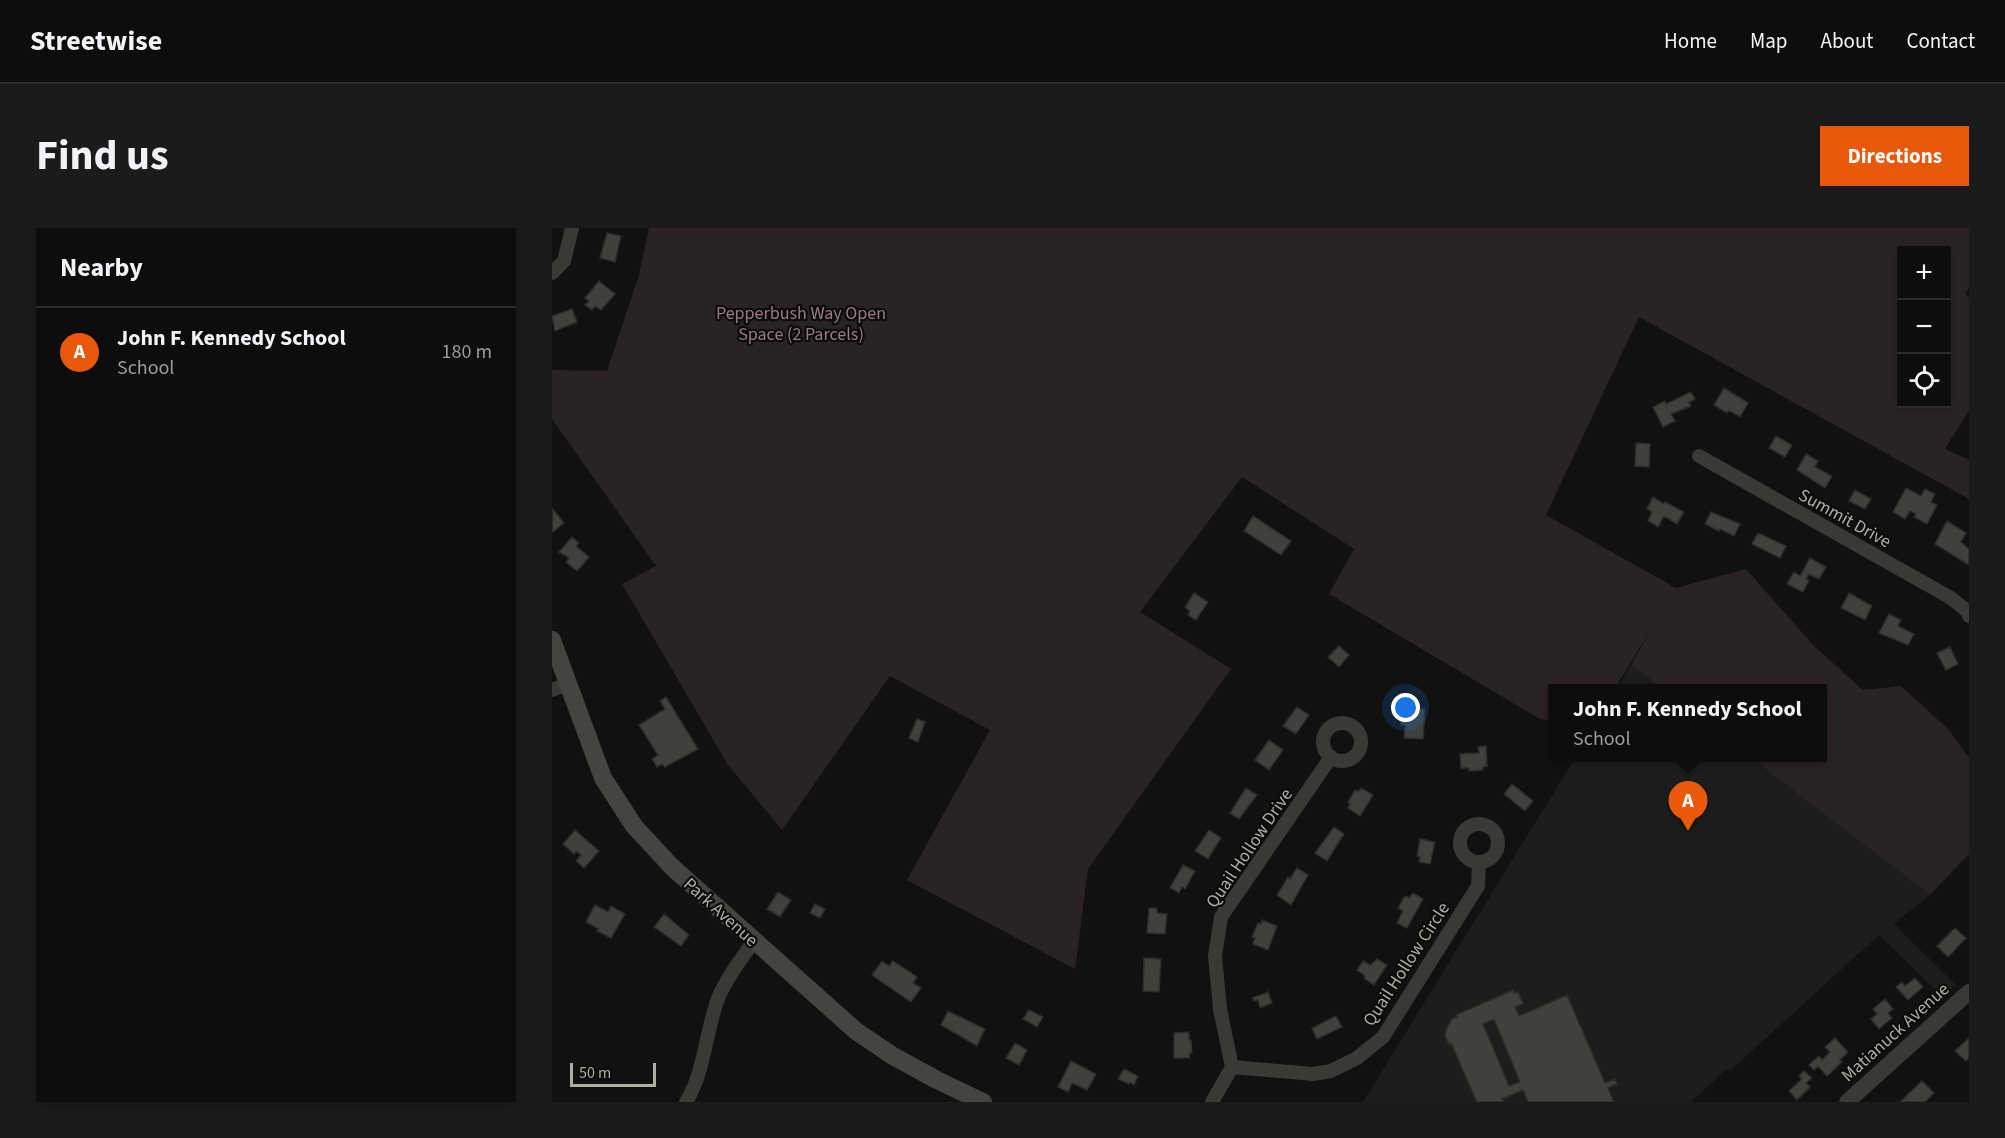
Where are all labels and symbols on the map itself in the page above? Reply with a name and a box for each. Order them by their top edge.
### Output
park label: Pepperbush Way Open Space (2 Parcels) [716,301,886,347]
street label: Summit Drive [1794,483,1896,554]
your location [1391,693,1420,722]
pin: A [1668,782,1708,831]
street label: Quail Hollow Drive [1200,783,1299,913]
street label: Park Avenue [678,872,764,953]
street label: Quail Hollow Circle [1357,898,1456,1031]
street label: Matianuck Avenue [1836,977,1955,1088]
scale bar [570,1060,656,1088]

